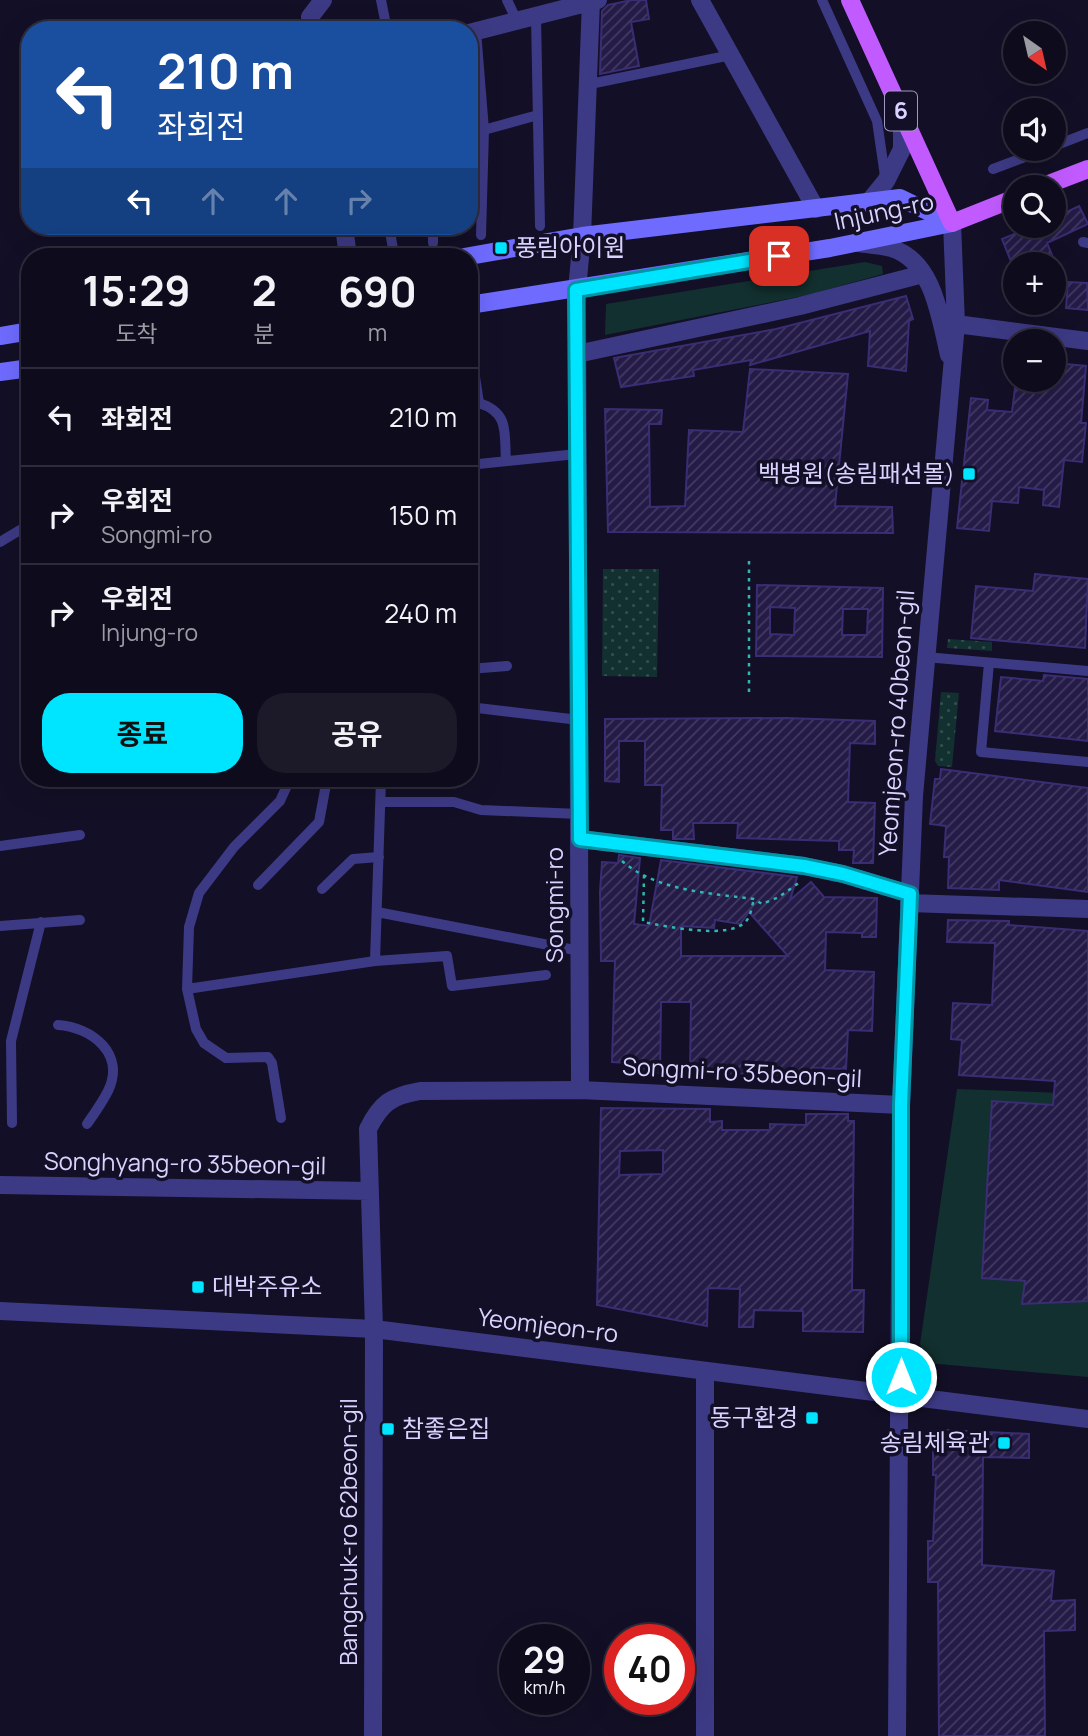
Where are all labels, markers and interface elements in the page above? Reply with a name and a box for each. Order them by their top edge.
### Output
north arrow [1003,21,1066,84]
map controls [1003,21,1066,392]
text: 210 m [157,37,294,104]
icon: left [42,49,133,140]
road number: 6 [885,92,917,130]
button: sound [1003,98,1066,161]
text: 좌회전 [157,104,245,148]
button: search [1003,175,1066,238]
icon: left [121,182,159,220]
icon: ahead [194,182,232,220]
icon: ahead [267,182,305,220]
icon: right [340,182,378,220]
street label: Injung-ro [831,184,937,237]
pin [749,226,809,286]
place label: 풍림아이원 [515,230,625,263]
icon: arrive [760,237,798,275]
marker: 풍림아이원 [493,240,509,256]
button: + [1003,252,1066,315]
text: 15:29 [82,261,191,319]
text: 2 [252,261,277,319]
text: 690 [338,262,417,320]
text: m [368,316,387,348]
text: 도착 [115,317,158,349]
text: 분 [254,317,275,349]
button: − [1003,329,1066,392]
icon: left [42,398,80,436]
text: 210 m [389,399,457,435]
text: 좌회전 [101,400,173,436]
place label: 백병원(송림패션몰) [758,456,955,489]
marker: 백병원(송림패션몰) [961,466,977,482]
text: 우회전 [101,482,173,518]
icon: right [42,496,80,534]
text: 150 m [389,497,457,533]
text: Songmi-ro [101,518,212,550]
text: 우회전 [101,580,173,616]
street label: Yeomjeon-ro 40beon-gil [870,589,921,857]
icon: right [42,594,80,632]
text: 240 m [384,595,457,631]
text: Injung-ro [101,616,198,648]
button: 종료 [42,693,243,773]
button: 공유 [257,693,457,773]
street label: Songmi-ro [537,847,570,963]
street label: Songmi-ro 35beon-gil [621,1049,863,1094]
street label: Songhyang-ro 35beon-gil [44,1144,327,1181]
place label: 대박주유소 [212,1269,322,1302]
marker: 대박주유소 [190,1279,206,1295]
street label: Yeomjeon-ro [476,1300,620,1349]
position arrow [864,1340,938,1414]
street label: Bangchuk-ro 62beon-gil [331,1398,364,1666]
place label: 동구환경 [710,1400,798,1433]
marker: 동구환경 [804,1410,820,1426]
place label: 참좋은집 [402,1411,490,1444]
marker: 참좋은집 [380,1421,396,1437]
place label: 송림체육관 [880,1425,990,1458]
marker: 송림체육관 [996,1435,1012,1451]
speed limit sign: 40 [604,1624,695,1715]
text: 29 [523,1636,566,1684]
text: km/h [524,1675,565,1699]

